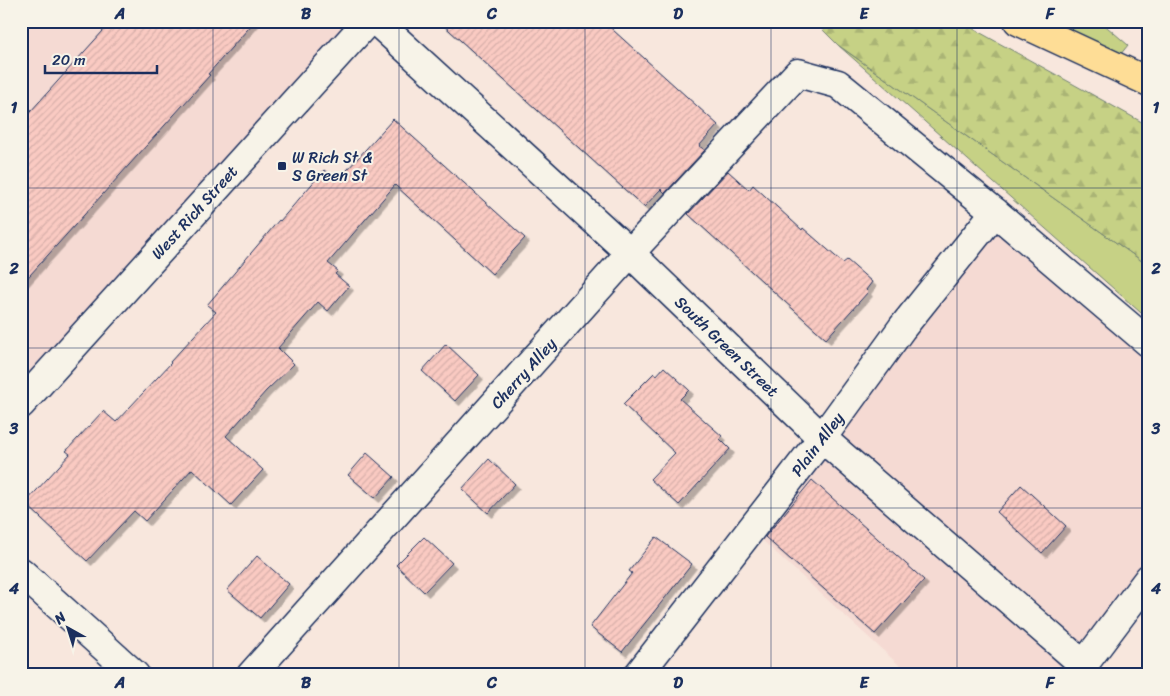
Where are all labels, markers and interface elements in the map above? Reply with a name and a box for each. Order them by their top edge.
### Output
text: A [114,0,125,28]
text: B [301,0,312,28]
text: C [486,0,498,28]
text: D [673,0,683,28]
text: E [860,0,870,28]
text: F [1045,0,1056,28]
scale bar [45,42,158,74]
text: 20 m [52,47,86,73]
text: 1 [11,93,18,122]
text: 1 [1153,93,1160,122]
place label: W Rich St & S Green St [292,143,372,190]
street label: West Rich Street [144,158,245,266]
marker: W Rich St & S Green St [276,160,288,172]
text: 2 [8,254,19,283]
text: 2 [1150,254,1161,283]
street label: South Green Street [667,288,786,404]
street label: Cherry Alley [483,330,564,416]
street label: Plain Alley [783,405,852,483]
text: 3 [9,414,19,443]
text: 3 [1151,414,1161,443]
text: 4 [8,574,19,603]
text: 4 [1150,574,1161,603]
north arrow [42,604,92,654]
text: N [48,605,72,632]
text: A [114,668,125,696]
text: B [301,668,312,696]
text: C [486,668,498,696]
text: D [673,668,683,696]
text: E [860,668,870,696]
text: F [1045,668,1056,696]

